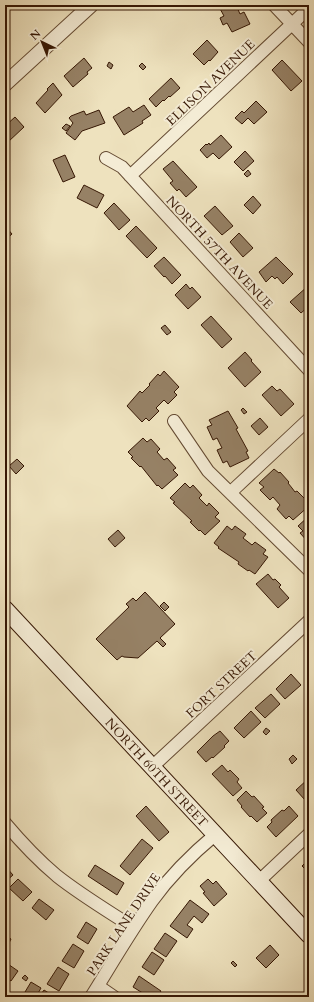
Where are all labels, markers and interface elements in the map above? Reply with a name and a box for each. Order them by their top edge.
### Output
north arrow [22,22,62,62]
text: N [27,26,44,44]
street label: ELLISON AVENUE [162,36,259,130]
street label: NORTH 57TH AVENUE [162,192,277,313]
street label: FORT STREET [182,647,262,722]
street label: NORTH 60TH STREET [101,714,212,831]
street label: PARK LANE DRIVE [83,870,165,980]

